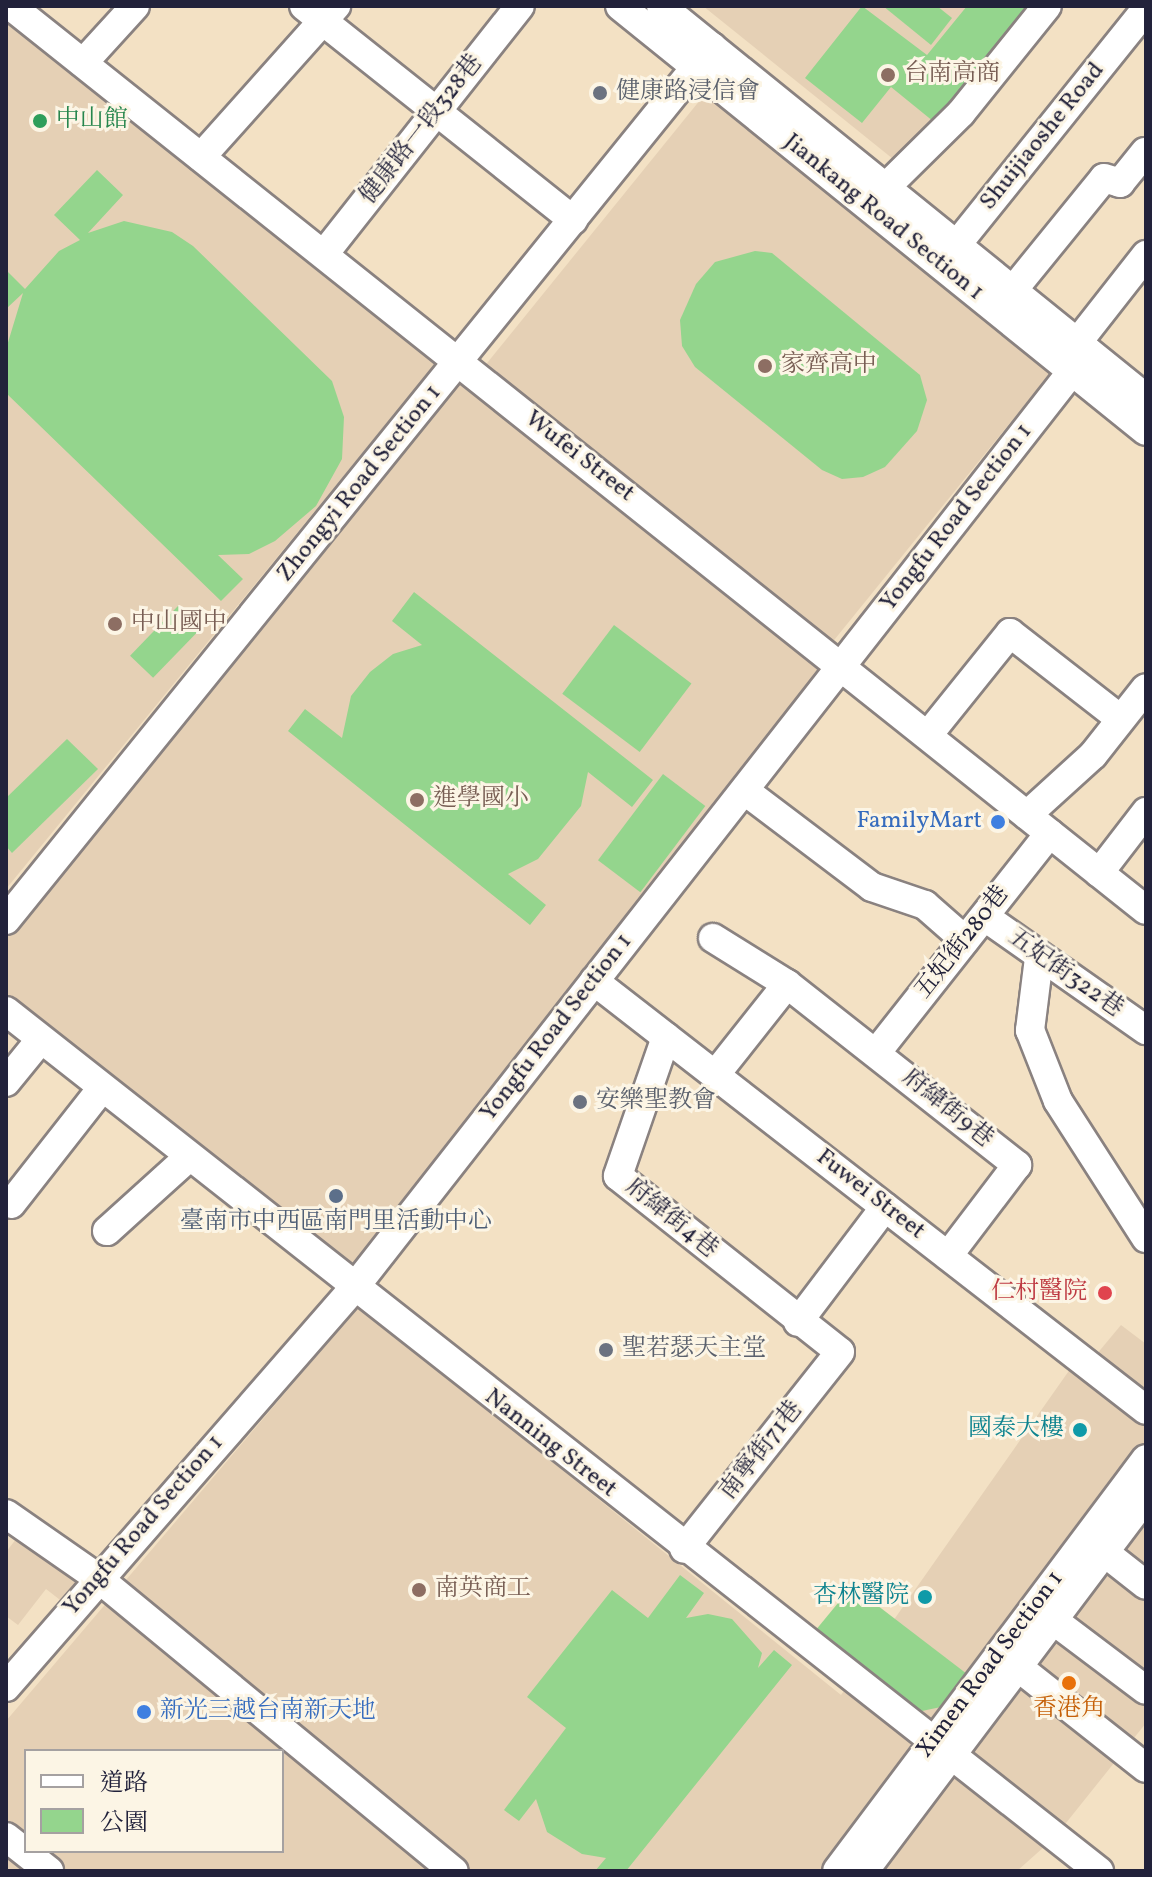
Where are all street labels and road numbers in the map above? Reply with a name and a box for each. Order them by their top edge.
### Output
street label: 健康路一段328巷 [355,50,489,210]
street label: Shuijiaoshe Road [975,57,1111,217]
street label: Jiankang Road Section 1 [777,128,989,308]
street label: Zhongyi Road Section 1 [272,380,448,588]
street label: Wufei Street [518,405,640,509]
street label: Yongfu Road Section 1 [875,418,1039,618]
street label: 五妃街280巷 [910,881,1016,1005]
street label: 五妃街322巷 [1002,924,1128,1024]
street label: Yongfu Road Section 1 [475,928,639,1128]
street label: 府緯街9巷 [896,1064,998,1154]
street label: Fuwei Street [810,1144,930,1246]
street label: 府緯街4巷 [619,1173,723,1265]
street label: Nanning Street [478,1383,622,1505]
street label: 南寧街71巷 [715,1396,809,1506]
street label: Yongfu Road Section 1 [58,1430,230,1622]
street label: Ximen Road Section 1 [911,1566,1071,1764]

